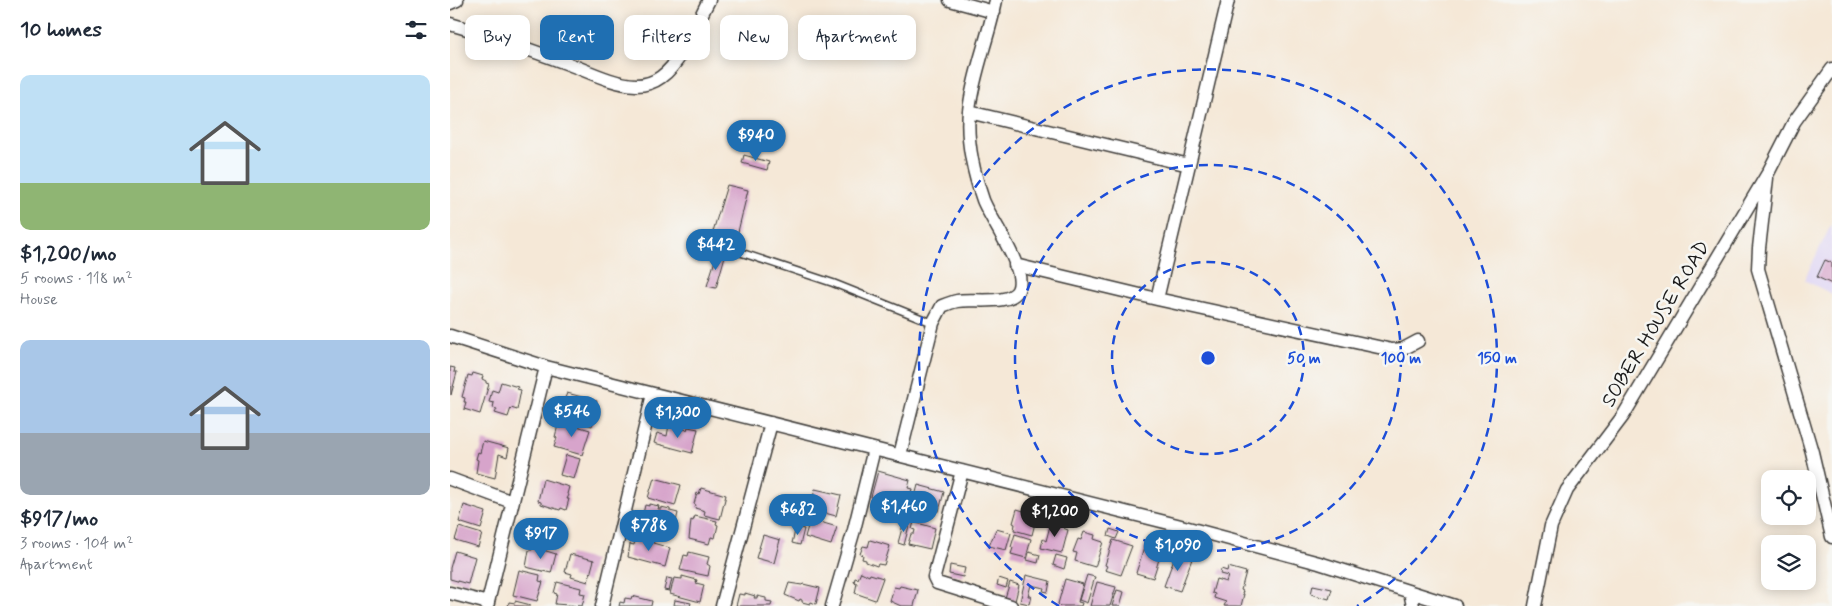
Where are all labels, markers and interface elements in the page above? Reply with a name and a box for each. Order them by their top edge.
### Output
chip: Buy [465,15,530,60]
chip: Rent [540,15,614,60]
chip: Filters [624,15,710,60]
chip: New [720,15,788,60]
chip: Apartment [798,15,916,60]
text: 10 homes [20,16,102,44]
icon: filters [402,16,430,44]
icon: home [180,108,270,198]
pin: $940 [726,120,786,162]
text: $940 [738,125,774,146]
pin: $442 [686,228,746,271]
text: $442 [697,234,735,255]
street label: SOBER HOUSE ROAD [1596,236,1716,412]
text: $1,200/mo [20,240,117,268]
text: 5 rooms · 118 m² [20,268,133,289]
text: House [20,289,58,310]
centre of rings [1199,349,1217,367]
text: 50 m [1287,349,1321,369]
text: 100 m [1381,349,1421,369]
text: 150 m [1477,349,1517,369]
icon: home [180,373,270,463]
pin: $546 [542,396,602,438]
pin: $1,300 [637,396,719,439]
text: $546 [554,401,590,422]
text: $1,300 [655,402,701,423]
map controls [1761,470,1816,590]
button: locate [1761,470,1816,525]
pin: $1,460 [863,490,945,533]
pin: $682 [768,494,828,536]
text: $1,460 [881,496,927,517]
pin: $1,200 [1014,496,1096,538]
text: $682 [780,499,816,520]
text: $1,200 [1031,501,1079,522]
text: $917/mo [20,505,98,533]
pin: $788 [619,510,679,552]
text: $788 [631,515,667,536]
pin: $917 [511,518,571,560]
text: $917 [524,523,558,544]
pin: $1,090 [1137,530,1219,572]
text: 3 rooms · 104 m² [20,533,133,554]
text: $1,090 [1155,535,1201,556]
button: layers [1761,535,1816,590]
text: Apartment [20,554,93,575]

